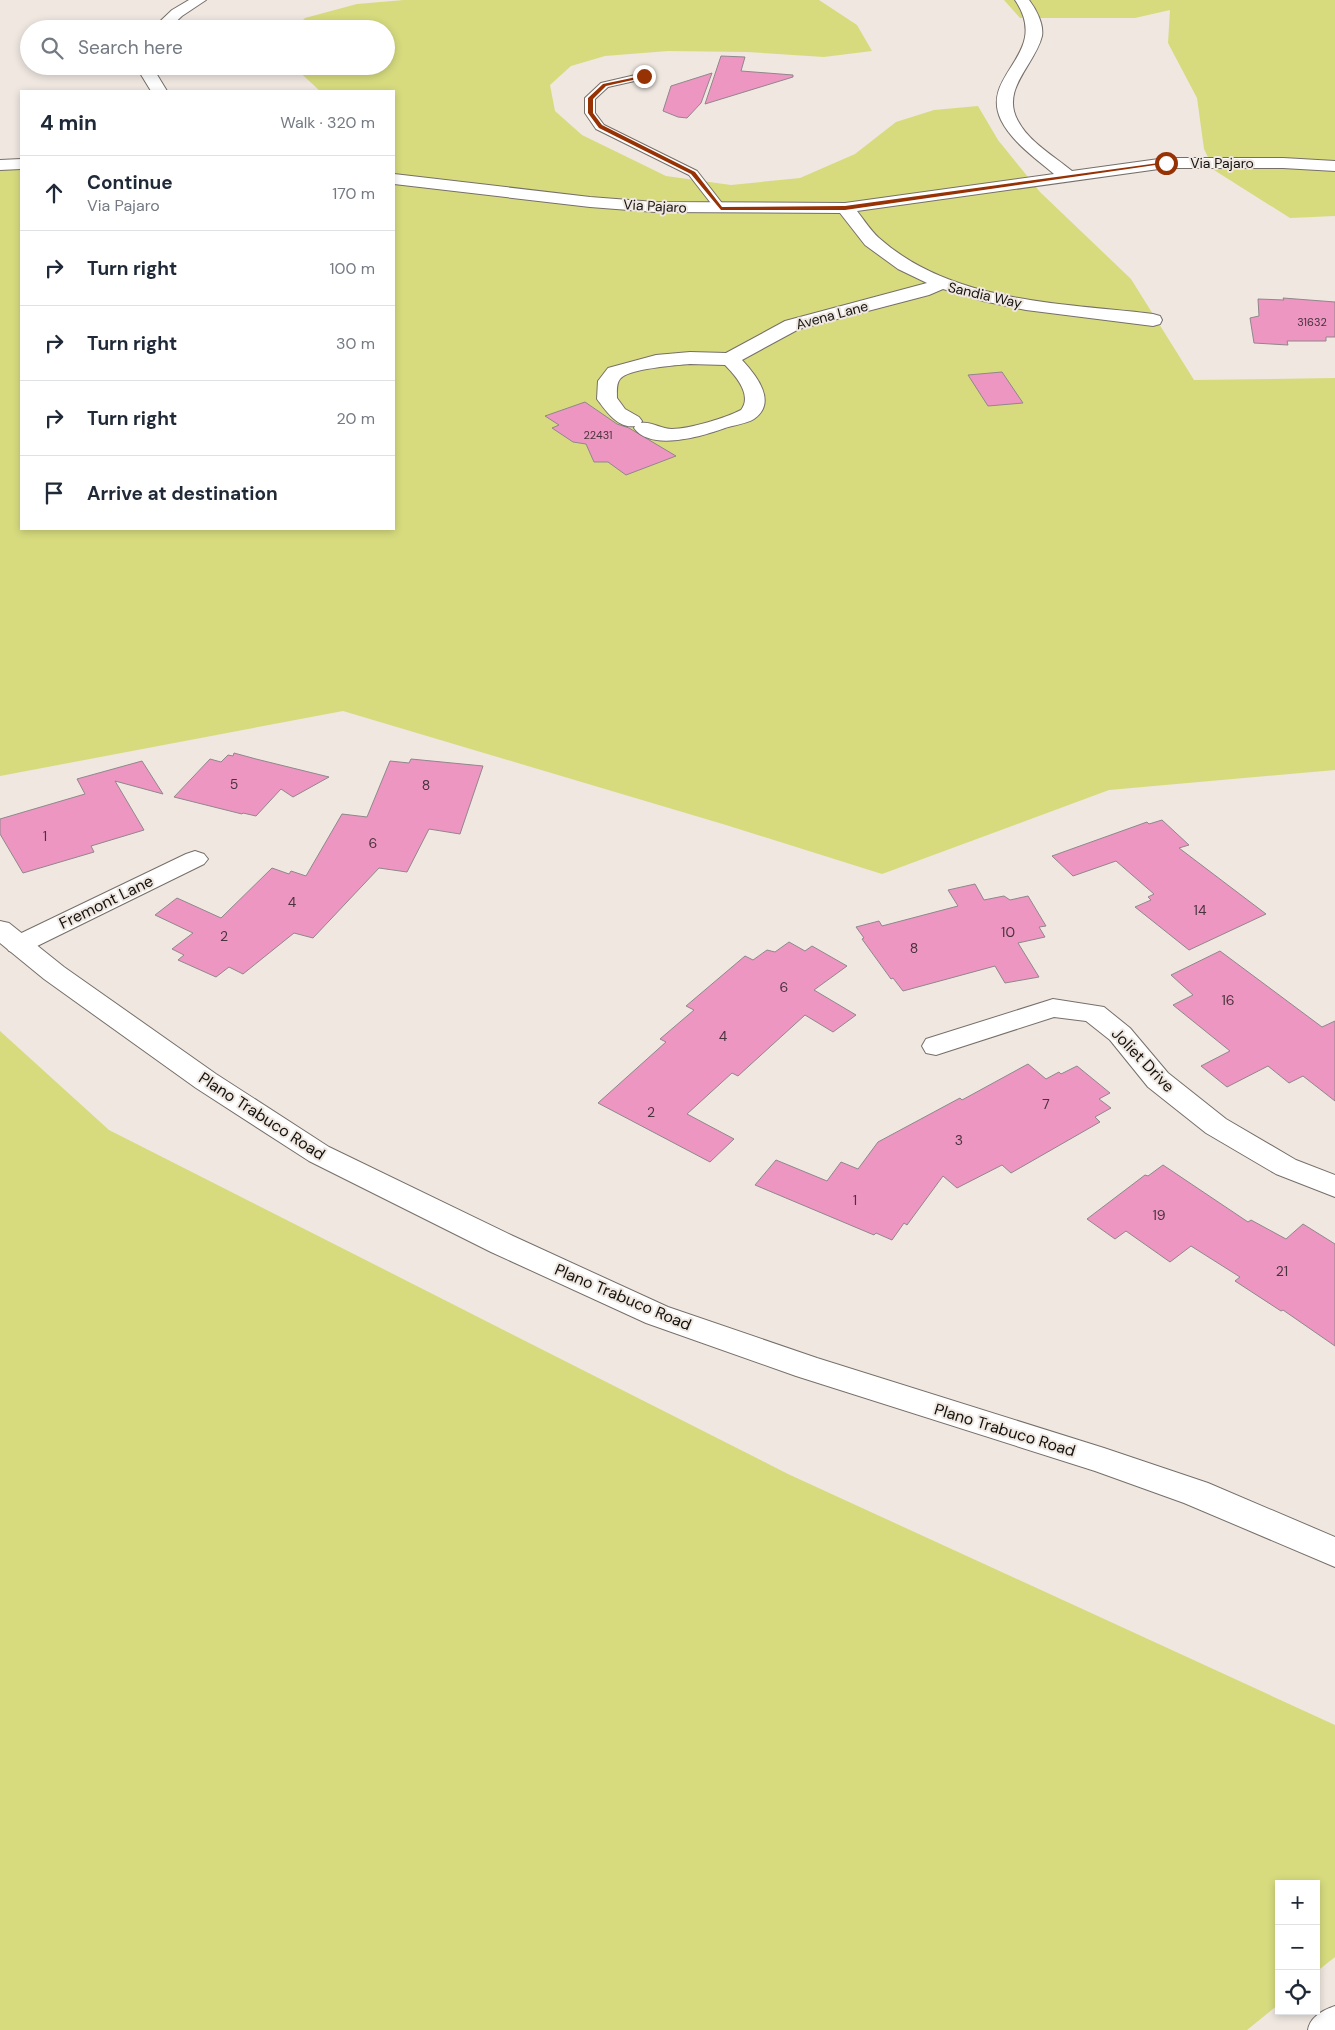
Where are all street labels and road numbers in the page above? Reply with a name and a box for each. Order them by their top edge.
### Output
street label: Via Pajaro [1190,154,1254,172]
street label: Via Pajaro [623,195,687,217]
street label: Sandia Way [946,278,1024,312]
street label: Avena Lane [794,297,870,333]
street label: Fremont Lane [55,870,157,934]
street label: Joliet Drive [1107,1023,1179,1097]
street label: Plano Trabuco Road [195,1067,329,1165]
street label: Plano Trabuco Road [551,1259,695,1335]
street label: Plano Trabuco Road [932,1399,1078,1461]

